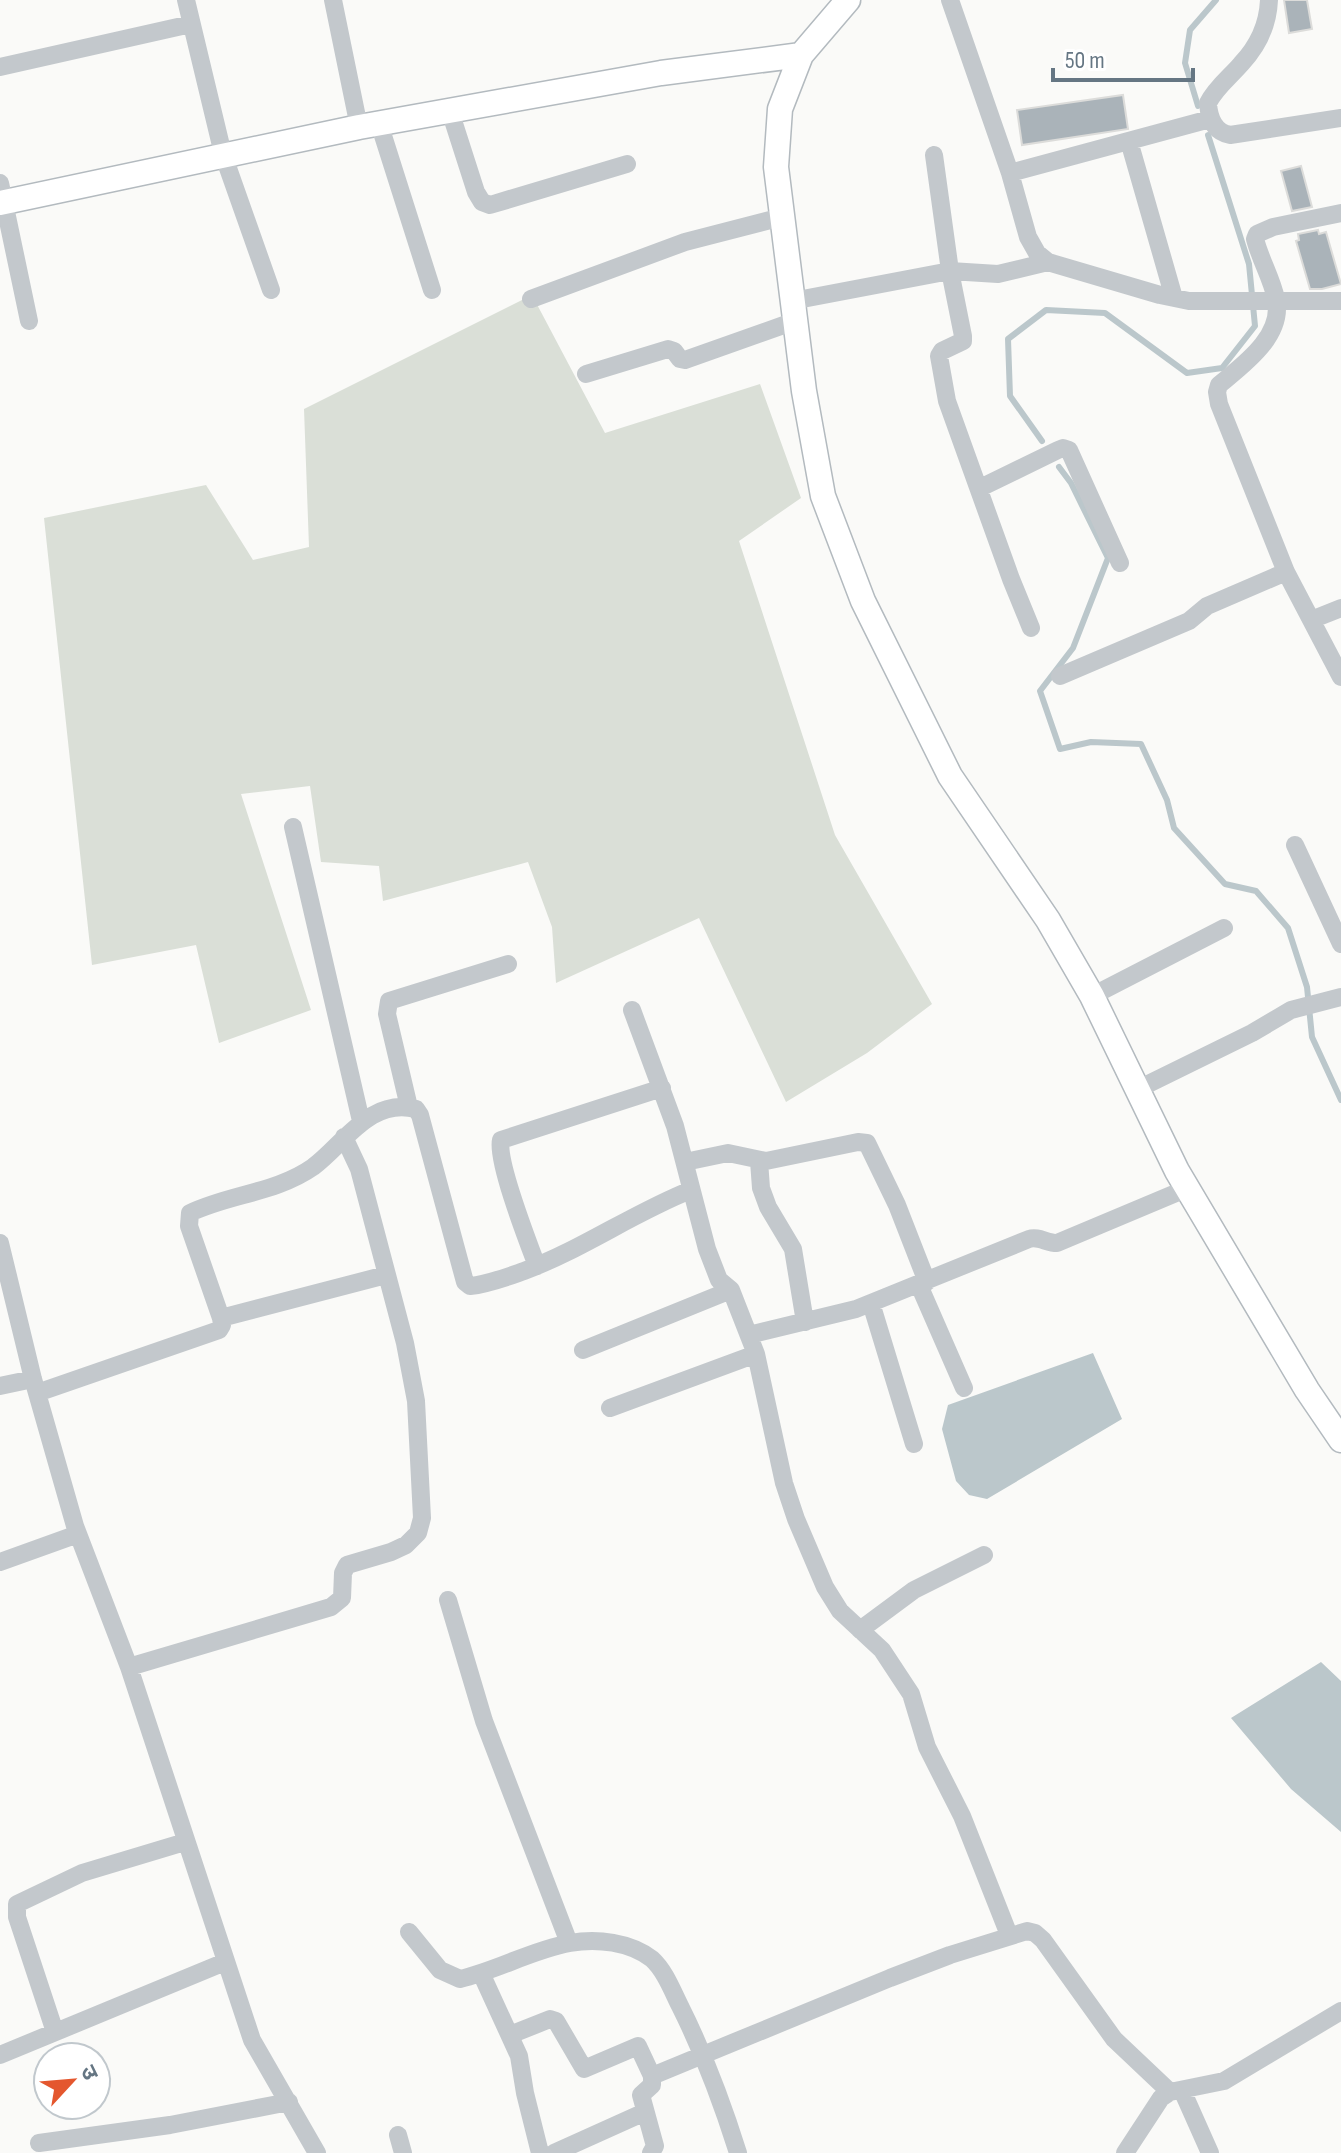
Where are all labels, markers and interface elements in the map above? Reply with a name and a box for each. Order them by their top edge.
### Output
scale bar [1053,32,1193,82]
text: 50 m [1065,46,1105,75]
north arrow [32,2041,112,2121]
text: उ [74,2061,104,2086]

